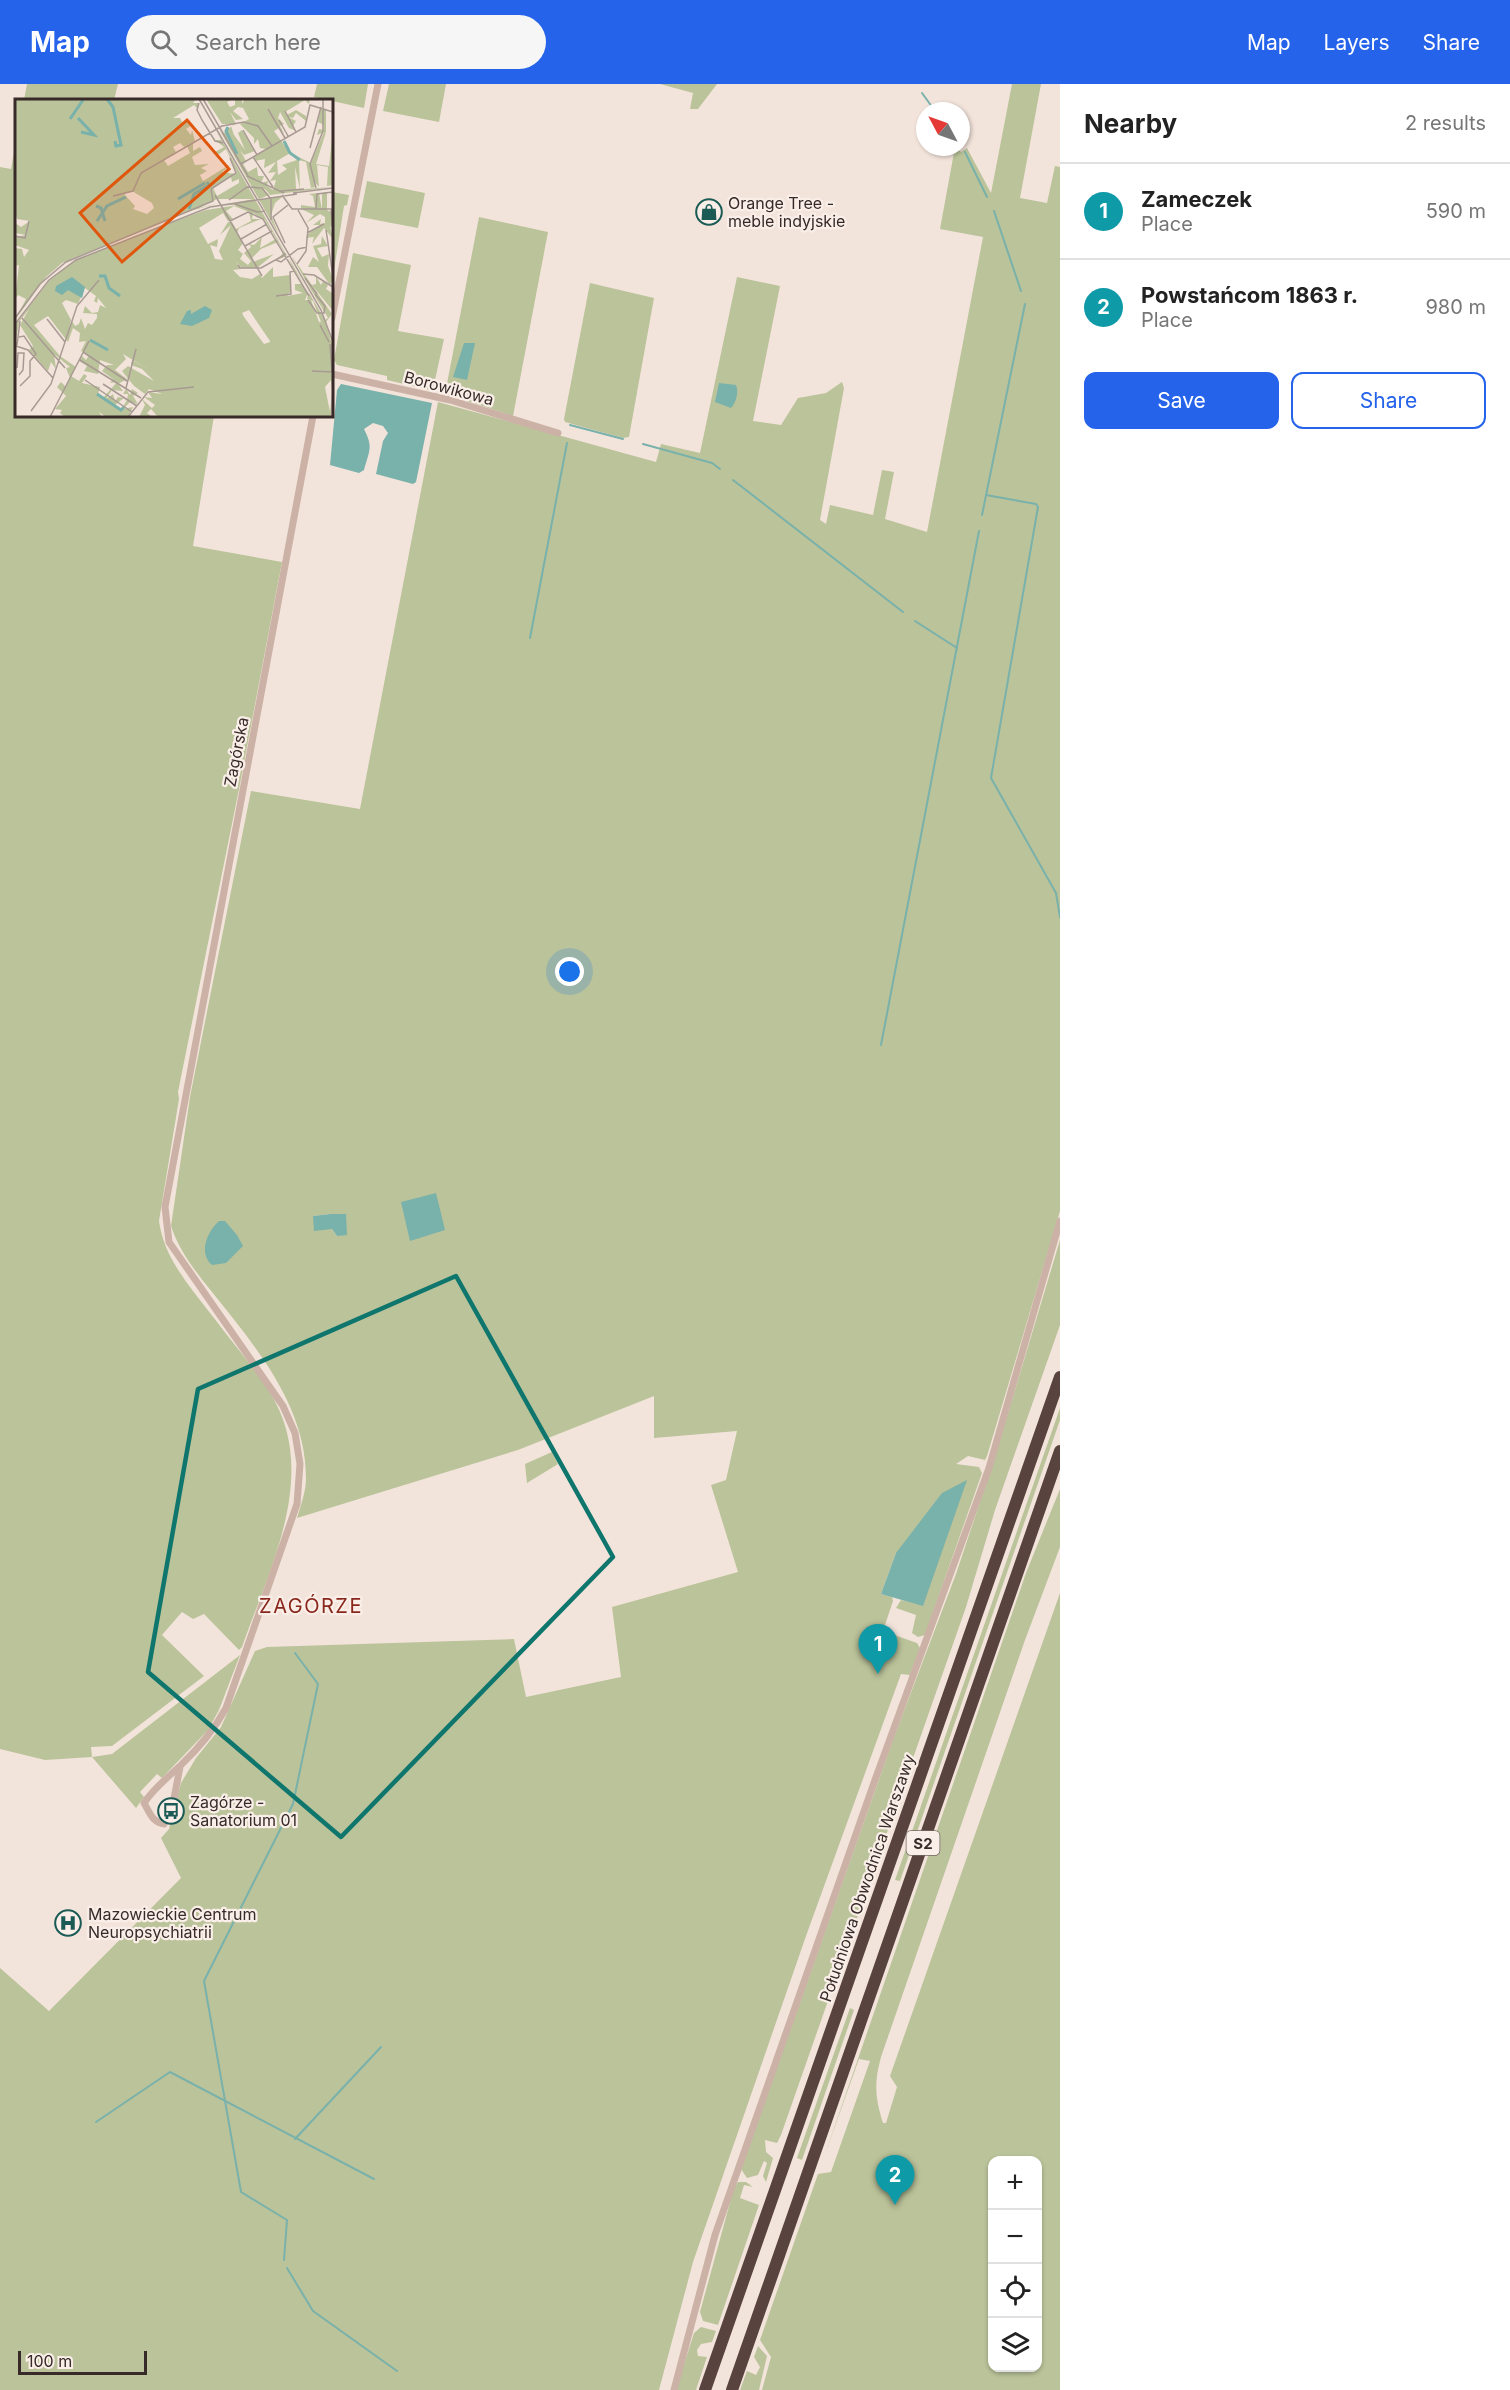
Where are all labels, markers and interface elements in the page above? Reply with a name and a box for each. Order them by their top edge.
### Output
search box [126,15,546,69]
text: Map [30,25,90,59]
icon: search [147,26,180,59]
text: Search here [195,29,321,55]
text: Map [1247,30,1291,55]
text: Layers [1324,30,1390,55]
text: Share [1423,30,1480,55]
inset map [15,99,333,417]
north arrow [916,102,970,156]
text: Nearby [1084,108,1177,139]
text: 2 results [1405,111,1486,135]
text: Zameczek [1141,186,1252,212]
place label: Orange Tree - meble indyjskie [728,193,845,231]
shop icon: Orange Tree - meble indyjskie [694,197,724,227]
text: 1 [1099,199,1108,223]
text: 590 m [1426,199,1486,223]
text: Place [1141,212,1193,236]
text: Powstańcom 1863 r. [1141,282,1358,308]
text: 2 [1097,295,1110,319]
text: 980 m [1425,295,1486,319]
text: Place [1141,308,1193,332]
street label: Borowikowa [402,366,496,410]
button: Save [1084,372,1279,429]
button: Share [1291,372,1486,429]
street label: Zagórska [219,715,253,789]
your location [555,957,584,986]
district label: ZAGÓRZE [259,1593,363,1618]
pin: 1 [858,1624,898,1674]
street label: Południowa Obwodnica Warszawy [815,1752,919,2004]
place label: Zagórze - Sanatorium 01 [190,1792,297,1830]
bus stop icon: Zagórze - Sanatorium 01 [156,1796,186,1826]
road number: S2 [906,1831,940,1855]
place label: Mazowieckie Centrum Neuropsychiatrii [88,1904,256,1942]
hospital icon: Mazowieckie Centrum Neuropsychiatrii [53,1908,83,1938]
pin: 2 [876,2156,914,2205]
map controls [988,2156,1042,2372]
button: + [988,2156,1042,2210]
button: − [988,2210,1042,2264]
button: locate [988,2264,1042,2318]
button: layers [988,2318,1042,2372]
scale bar [18,2348,147,2376]
text: 100 m [27,2351,72,2371]

